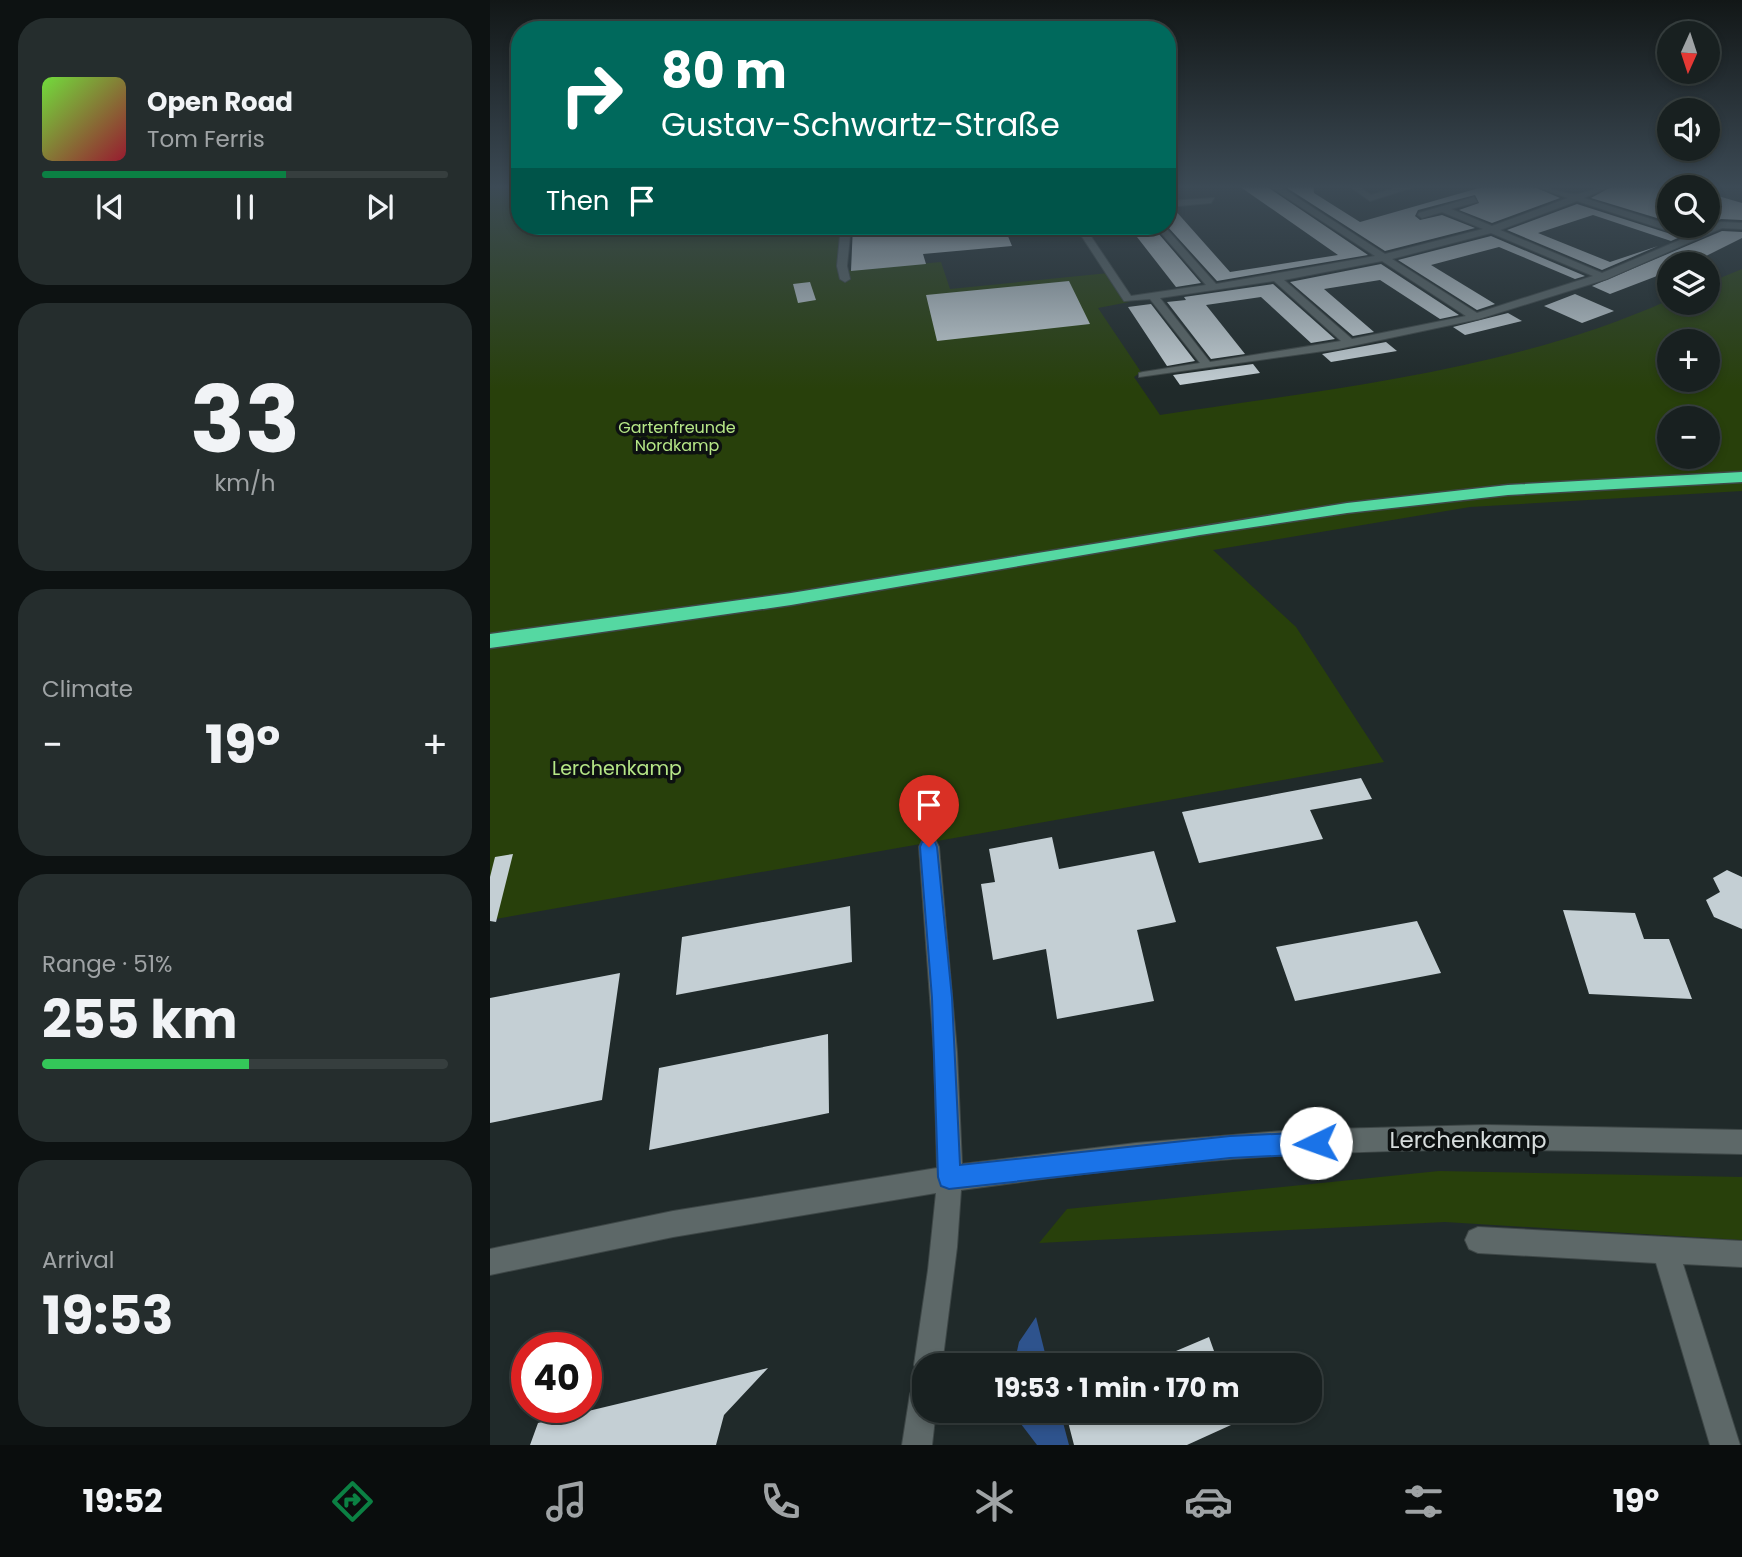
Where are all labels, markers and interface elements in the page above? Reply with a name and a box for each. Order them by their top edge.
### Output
north arrow [1657,21,1720,84]
map controls [1657,21,1720,469]
text: 80 m [661,37,787,105]
icon: right [546,49,637,140]
text: Open Road [147,84,293,120]
button: sound [1657,98,1720,161]
text: Gustav-Schwartz-Straße [661,102,1060,147]
text: Tom Ferris [147,123,265,155]
button: search [1657,175,1720,238]
icon: arrive [623,182,661,220]
text: Then [546,183,609,219]
icon: previous [91,188,129,226]
icon: pause [226,188,264,226]
icon: next [361,188,399,226]
button: layers [1657,252,1720,315]
button: + [1657,329,1720,392]
text: 33 [190,356,300,484]
button: − [1657,406,1720,469]
park label: Gartenfreunde Nordkamp [618,416,736,457]
text: km/h [214,467,276,499]
text: Climate [42,673,133,705]
text: 19° [205,708,280,781]
text: − [42,718,63,771]
text: + [422,718,448,771]
park label: Lerchenkamp [552,755,682,782]
pin [899,775,959,847]
icon: arrive [910,786,948,824]
text: Range · 51% [42,948,172,980]
text: 255 km [42,983,238,1056]
position arrow [1279,1106,1353,1180]
street label: Lerchenkamp [1389,1124,1547,1156]
text: Arrival [42,1244,114,1276]
text: 19:53 [42,1279,174,1352]
speed limit sign: 40 [511,1332,602,1423]
text: 19:53 · 1 min · 170 m [994,1370,1240,1406]
icon: directions [328,1477,377,1526]
icon: music [542,1477,591,1526]
icon: phone [756,1477,805,1526]
icon: climate [970,1477,1019,1526]
icon: car [1184,1477,1233,1526]
icon: filters [1399,1477,1448,1526]
text: 19:52 [83,1478,162,1523]
text: 19° [1613,1478,1659,1523]

